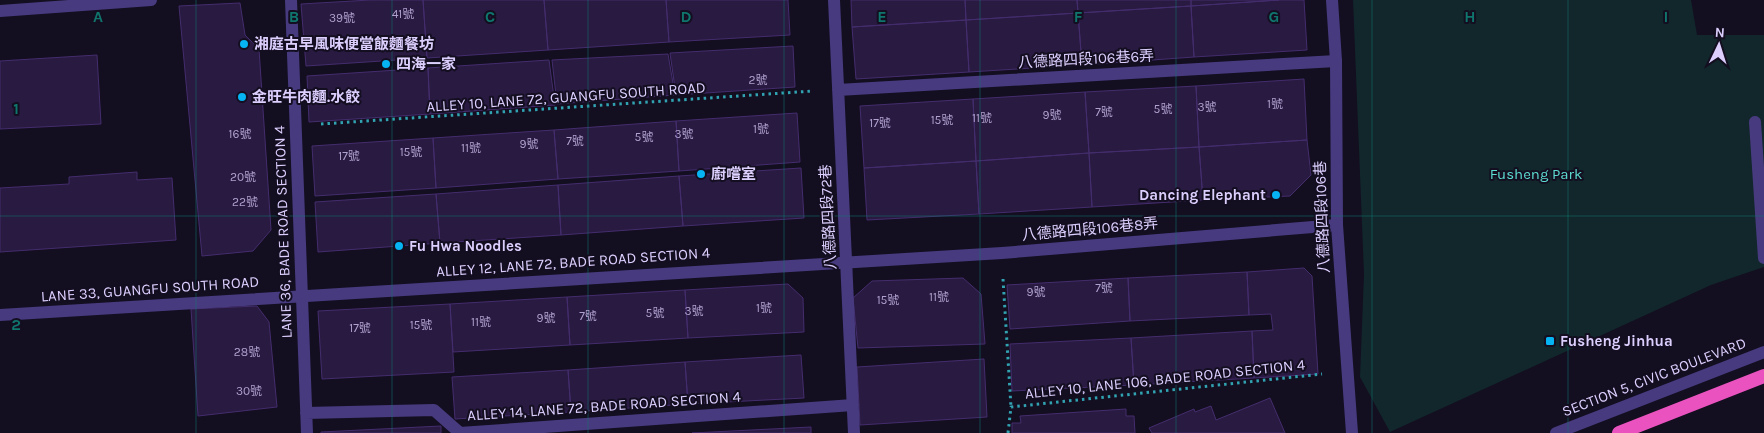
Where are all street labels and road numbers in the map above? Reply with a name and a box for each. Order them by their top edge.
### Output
street label: 八德路四段106巷6弄 [1018,46,1154,72]
street label: ALLEY 10, LANE 72, GUANGFU SOUTH ROAD [426,78,706,116]
street label: LANE 36, BADE ROAD SECTION 4 [270,125,296,339]
street label: 八德路四段106巷 [1311,160,1333,274]
street label: 八德路四段72巷 [816,164,840,270]
street label: 八德路四段106巷8弄 [1021,214,1159,244]
street label: ALLEY 12, LANE 72, BADE ROAD SECTION 4 [435,243,711,281]
street label: LANE 33, GUANGFU SOUTH ROAD [40,272,260,306]
street label: SECTION 5, CIVIC BOULEVARD [1559,334,1749,420]
street label: ALLEY 10, LANE 106, BADE ROAD SECTION 4 [1024,355,1307,403]
street label: ALLEY 14, LANE 72, BADE ROAD SECTION 4 [467,387,742,425]

